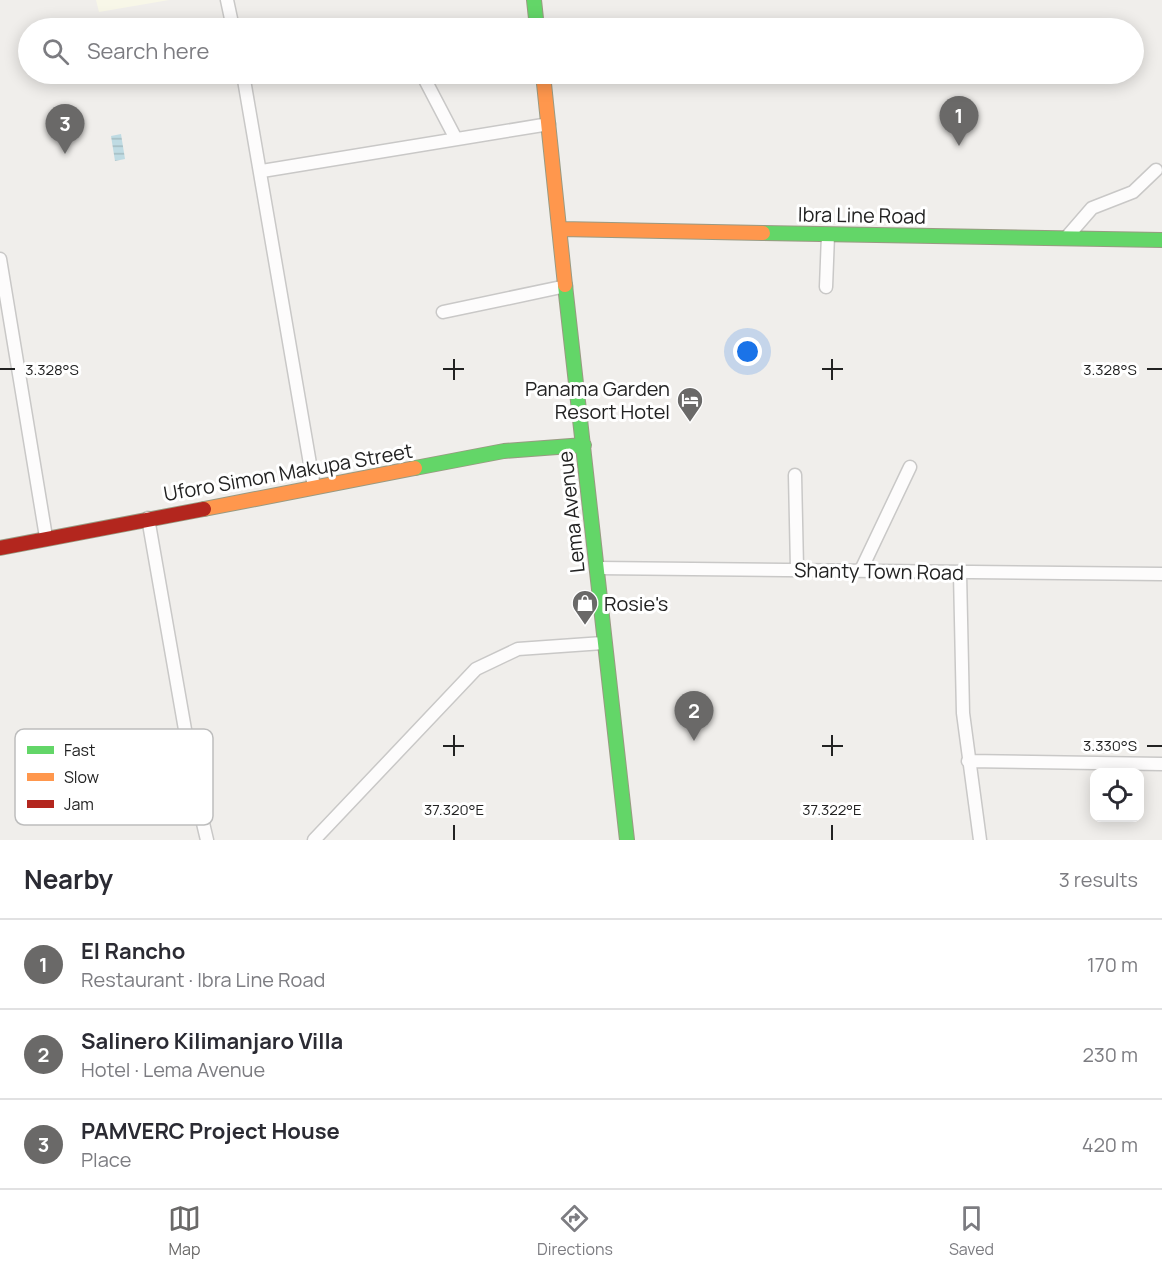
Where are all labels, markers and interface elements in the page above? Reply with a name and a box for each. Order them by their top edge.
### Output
search box [18,18,1144,84]
icon: search [39,35,72,68]
text: Search here [87,36,209,66]
pin: 1 [940,96,978,146]
pin: 3 [46,104,84,154]
street label: Ibra Line Road [798,200,926,230]
your location [733,337,762,366]
text: 3.328°S [25,359,79,380]
text: 3.328°S [1083,359,1137,380]
place label: Panama Garden Resort Hotel [525,375,670,425]
hotel icon: Panama Garden Resort Hotel [675,385,705,423]
street label: Uforo Simon Makupa Street [161,437,415,507]
street label: Lema Avenue [551,450,591,574]
street label: Shanty Town Road [794,556,964,586]
shop icon: Rosie's [570,588,600,626]
place label: Rosie's [604,590,668,617]
pin: 2 [674,692,714,741]
legend [15,729,213,825]
text: 3.330°S [1083,735,1137,756]
text: Fast [64,739,95,761]
text: Slow [64,766,99,788]
map controls [1090,768,1144,822]
button: locate [1090,768,1144,822]
text: Jam [64,793,94,815]
text: 37.320°E [424,799,484,820]
text: 37.322°E [802,799,862,820]
text: Nearby [24,861,113,897]
text: 3 results [1059,866,1138,893]
text: El Rancho [81,936,185,966]
text: 1 [39,951,48,978]
text: 170 m [1087,951,1138,978]
text: Restaurant · Ibra Line Road [81,966,325,993]
text: Salinero Kilimanjaro Villa [81,1026,343,1056]
text: 2 [38,1041,49,1068]
text: 230 m [1082,1041,1138,1068]
text: Hotel · Lema Avenue [81,1056,265,1083]
text: PAMVERC Project House [81,1116,340,1146]
text: 3 [38,1131,49,1158]
text: 420 m [1082,1131,1138,1158]
text: Place [81,1146,131,1173]
tab: Map [168,1202,201,1260]
tab: Directions [537,1202,613,1260]
tab: Saved [949,1202,994,1260]

